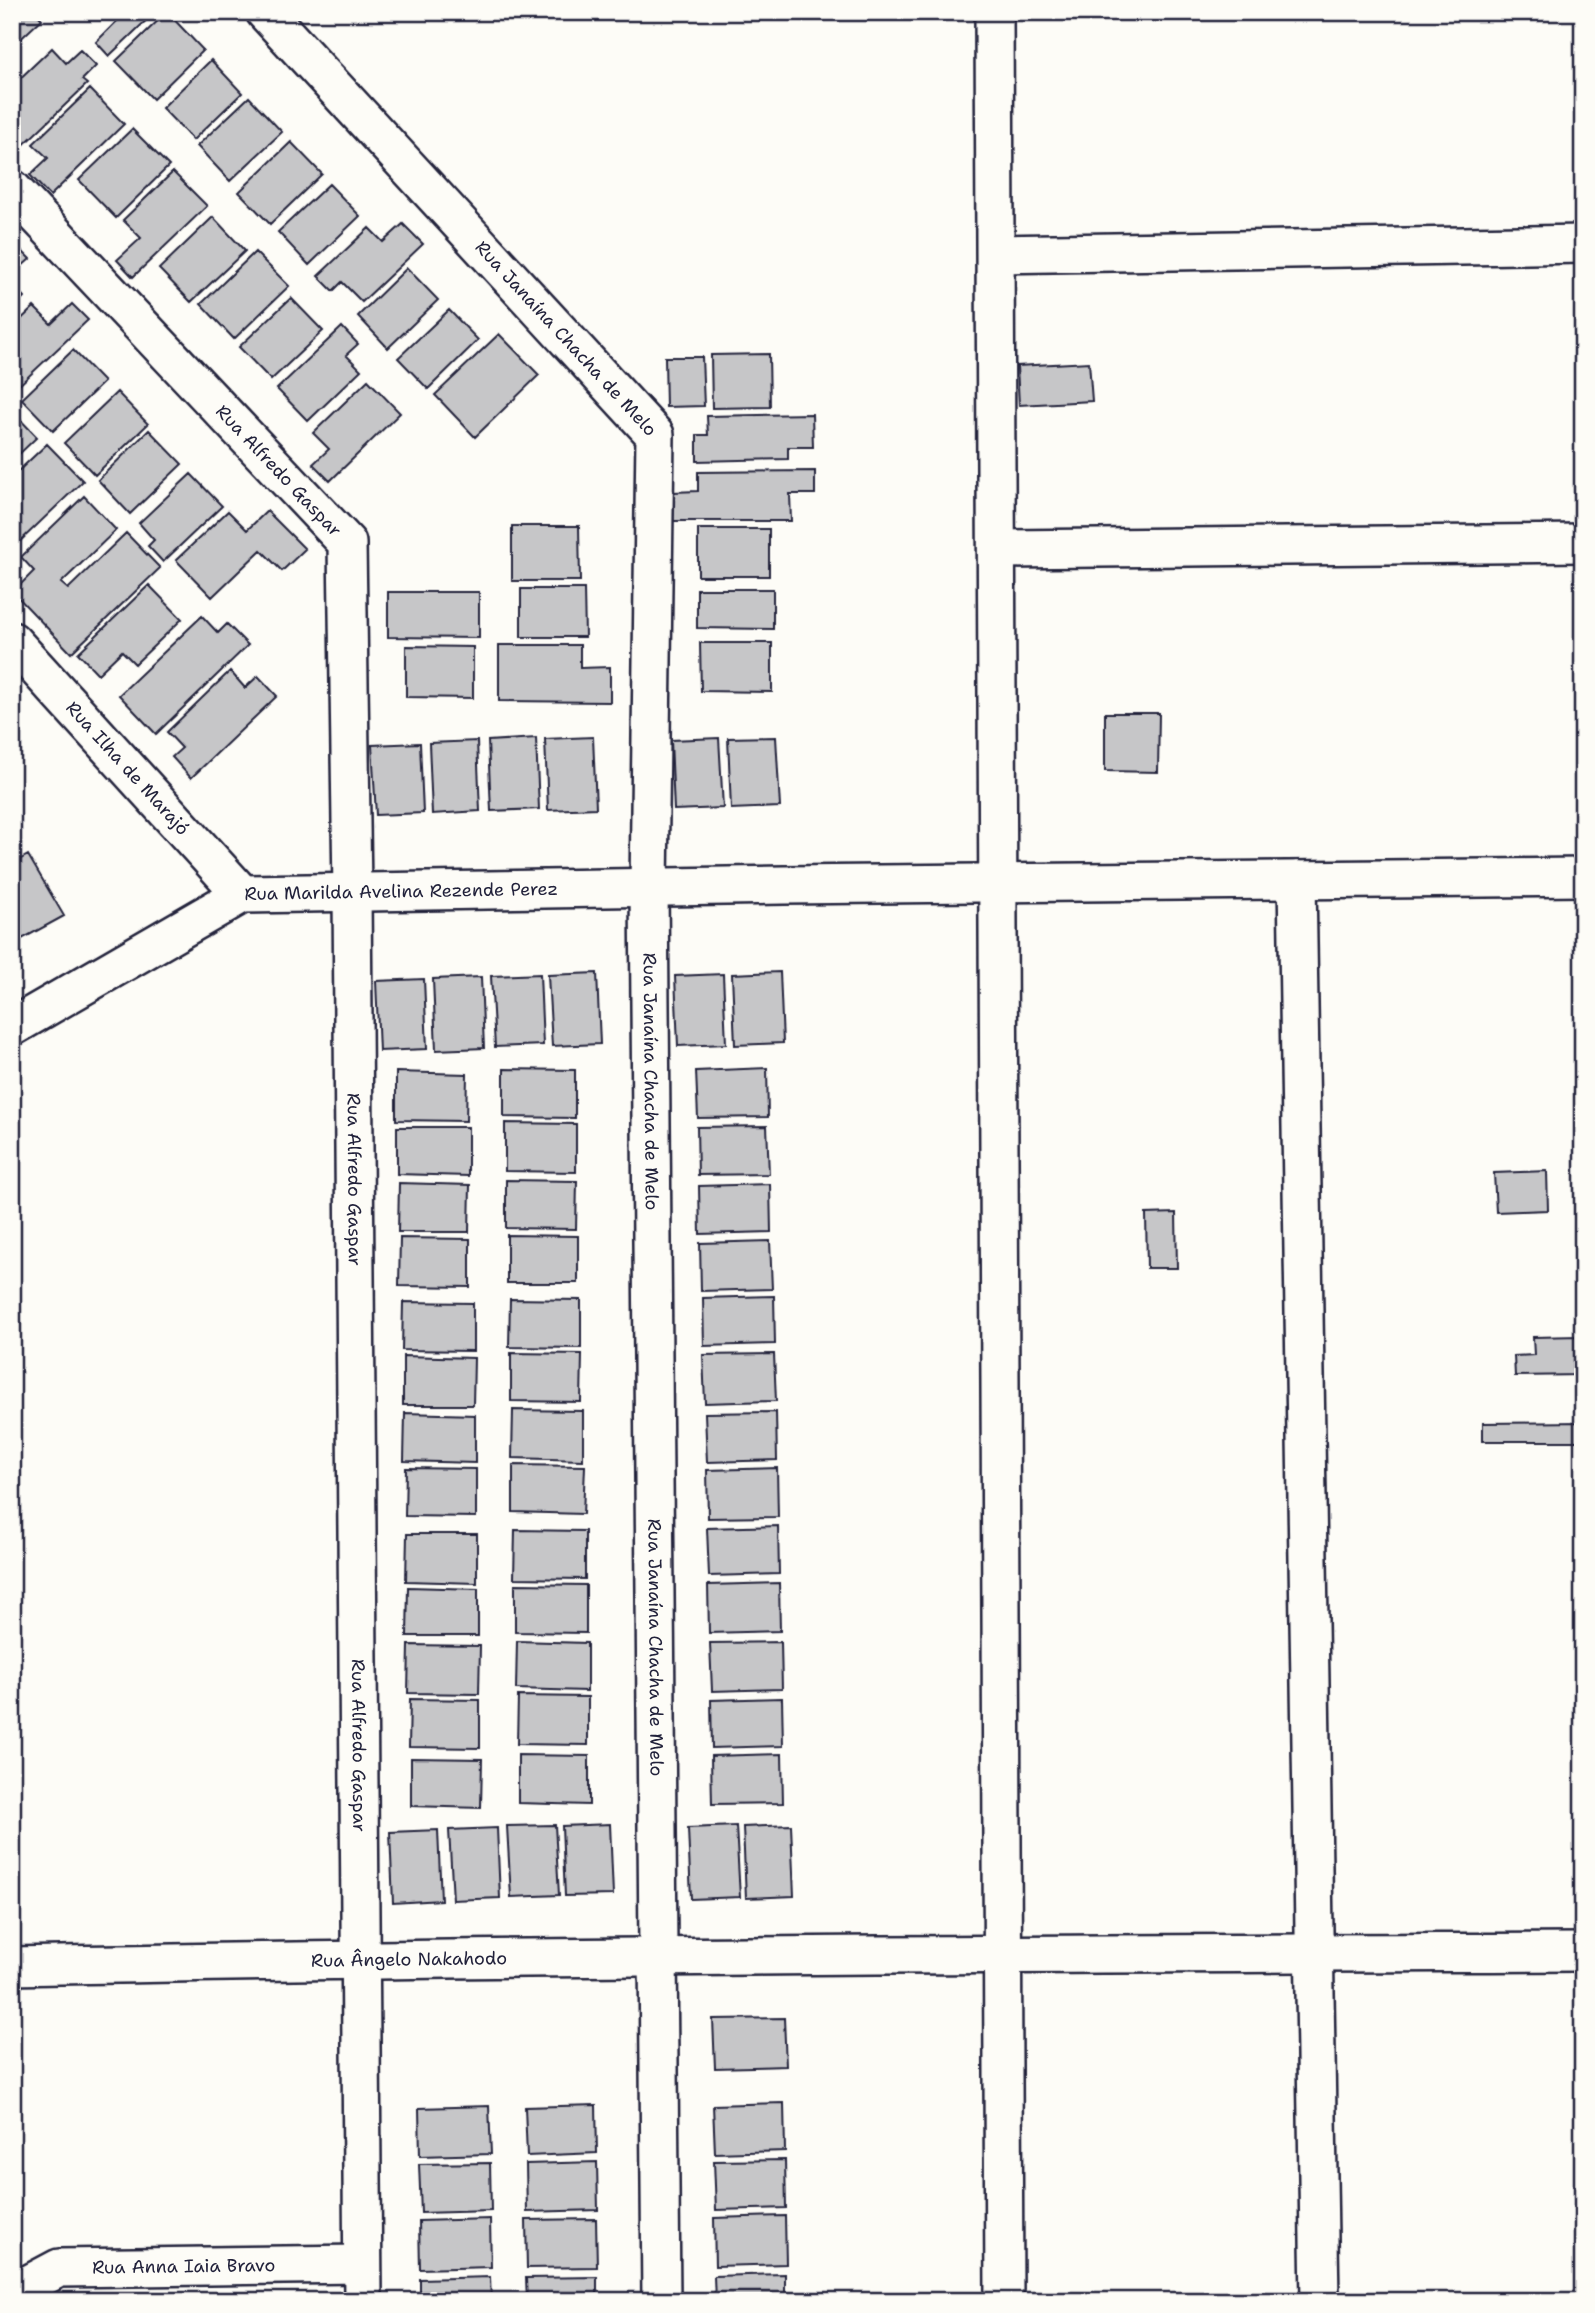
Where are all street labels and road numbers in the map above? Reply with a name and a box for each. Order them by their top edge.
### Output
street label: Rua Janaína Chacha de Melo [470,236,662,441]
street label: Rua Alfredo Gaspar [210,400,347,542]
street label: Rua Ilha de Marajó [61,696,195,840]
street label: Rua Marilda Avelina Rezende Perez [244,877,558,906]
street label: Rua Janaína Chacha de Melo [638,953,664,1210]
street label: Rua Alfredo Gaspar [342,1093,367,1266]
street label: Rua Janaína Chacha de Melo [642,1519,669,1776]
street label: Rua Alfredo Gaspar [346,1659,371,1832]
street label: Rua Ângelo Nakahodo [311,1946,507,1973]
street label: Rua Anna Iaia Bravo [92,2253,276,2280]

